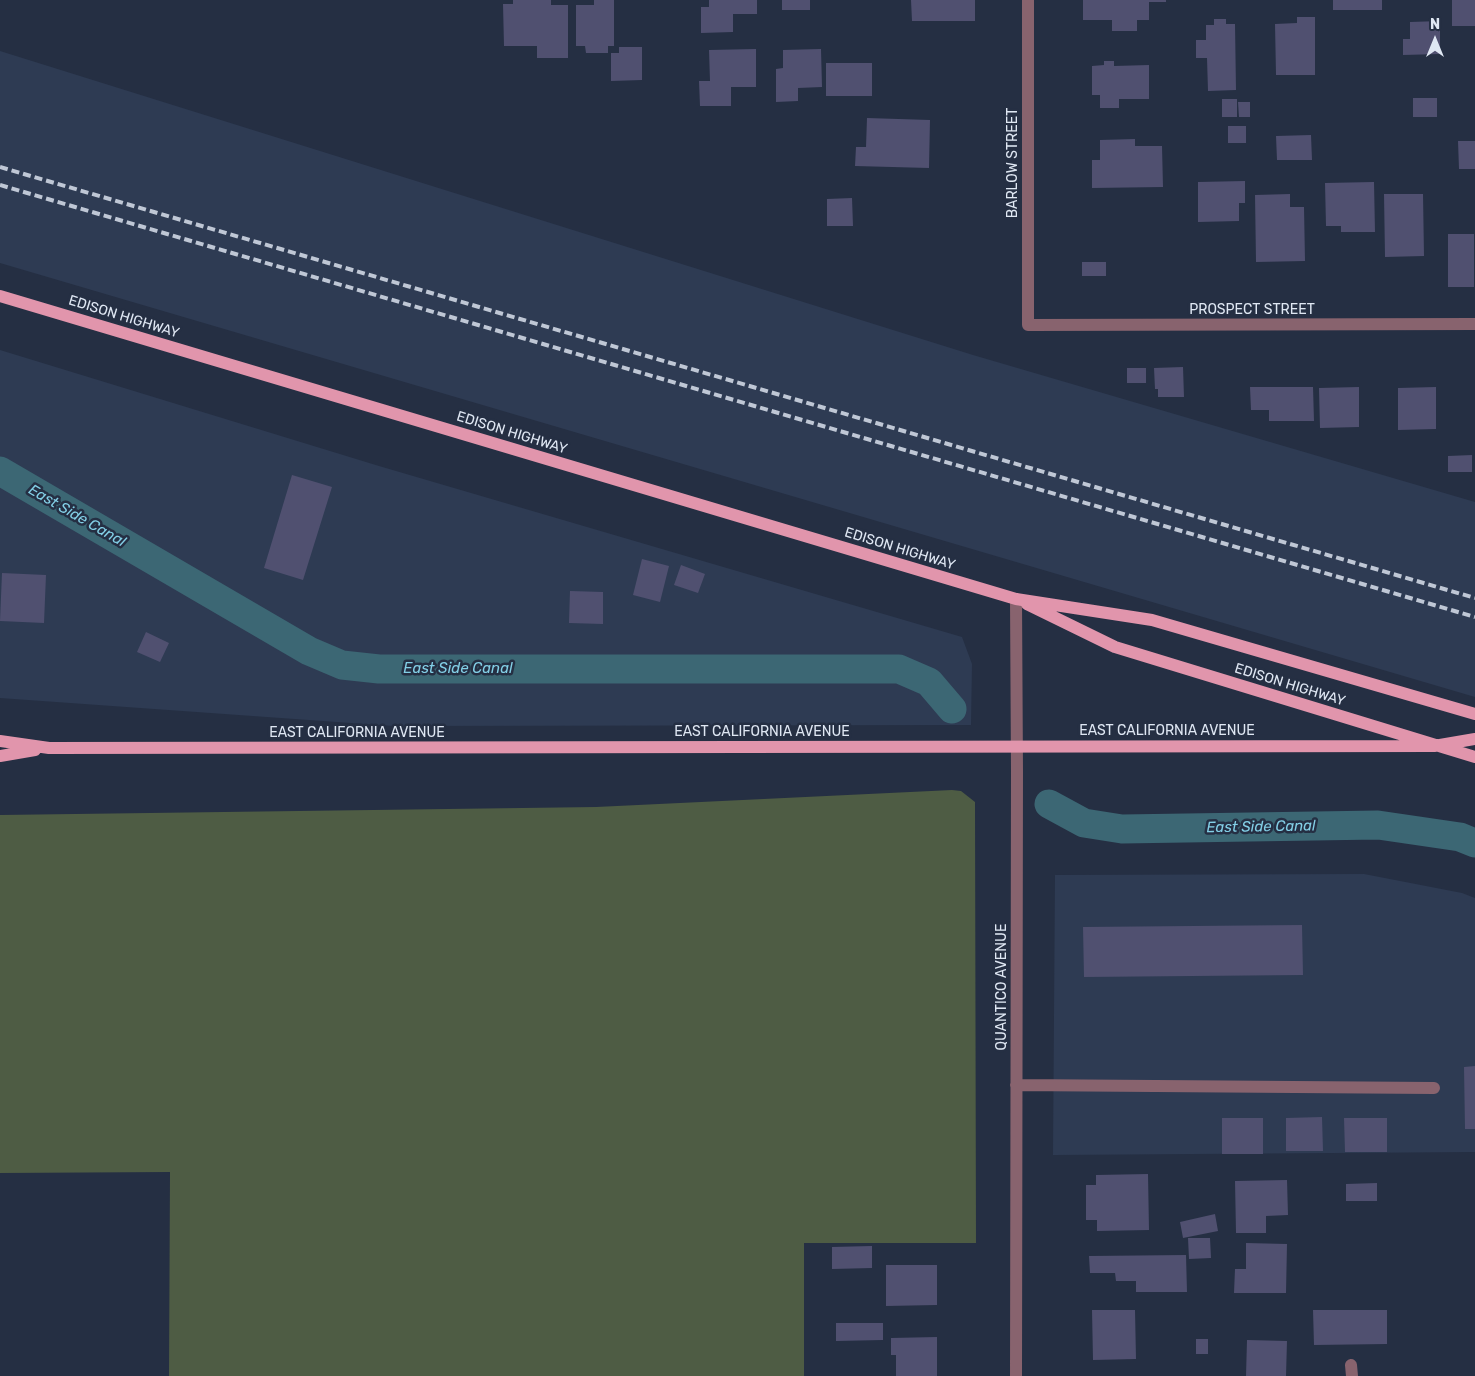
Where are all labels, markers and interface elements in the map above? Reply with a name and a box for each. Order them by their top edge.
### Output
north arrow [1410,15,1460,65]
text: N [1430,16,1440,33]
street label: BARLOW STREET [1005,108,1021,218]
street label: EDISON HIGHWAY [67,292,181,342]
street label: PROSPECT STREET [1189,302,1315,318]
street label: EDISON HIGHWAY [455,408,569,458]
water label: East Side Canal [25,481,129,551]
street label: EDISON HIGHWAY [843,524,957,574]
water label: East Side Canal [403,660,513,678]
street label: EDISON HIGHWAY [1233,660,1347,710]
street label: EAST CALIFORNIA AVENUE [1079,723,1255,739]
street label: EAST CALIFORNIA AVENUE [674,724,850,740]
street label: EAST CALIFORNIA AVENUE [269,725,445,741]
water label: East Side Canal [1206,817,1316,837]
street label: QUANTICO AVENUE [994,924,1010,1050]

